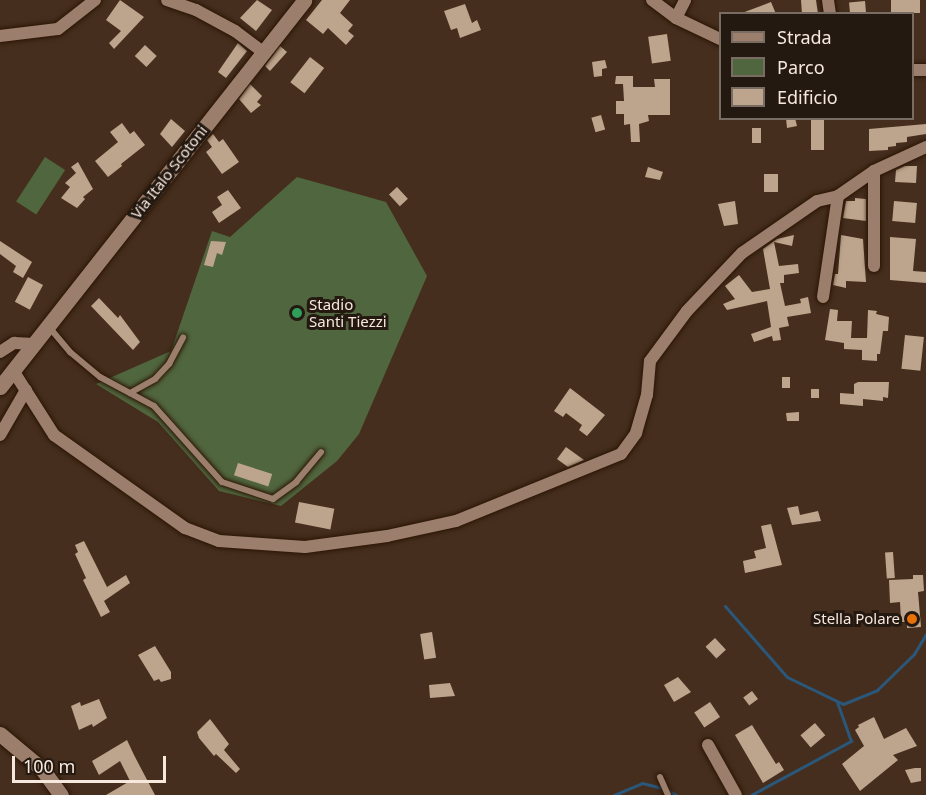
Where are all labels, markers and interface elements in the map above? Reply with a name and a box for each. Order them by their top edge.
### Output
legend [719,12,914,120]
text: Strada [777,25,832,49]
text: Parco [777,55,825,79]
text: Edificio [777,85,838,109]
street label: Via Italo Scotoni [127,122,211,222]
place label: Stadio Santi Tiezzi [309,295,387,330]
marker: Stadio Santi Tiezzi [290,306,304,320]
place label: Stella Polare [813,610,900,628]
marker: Stella Polare [905,612,919,626]
scale bar [15,744,170,782]
text: 100 m [23,754,75,778]

